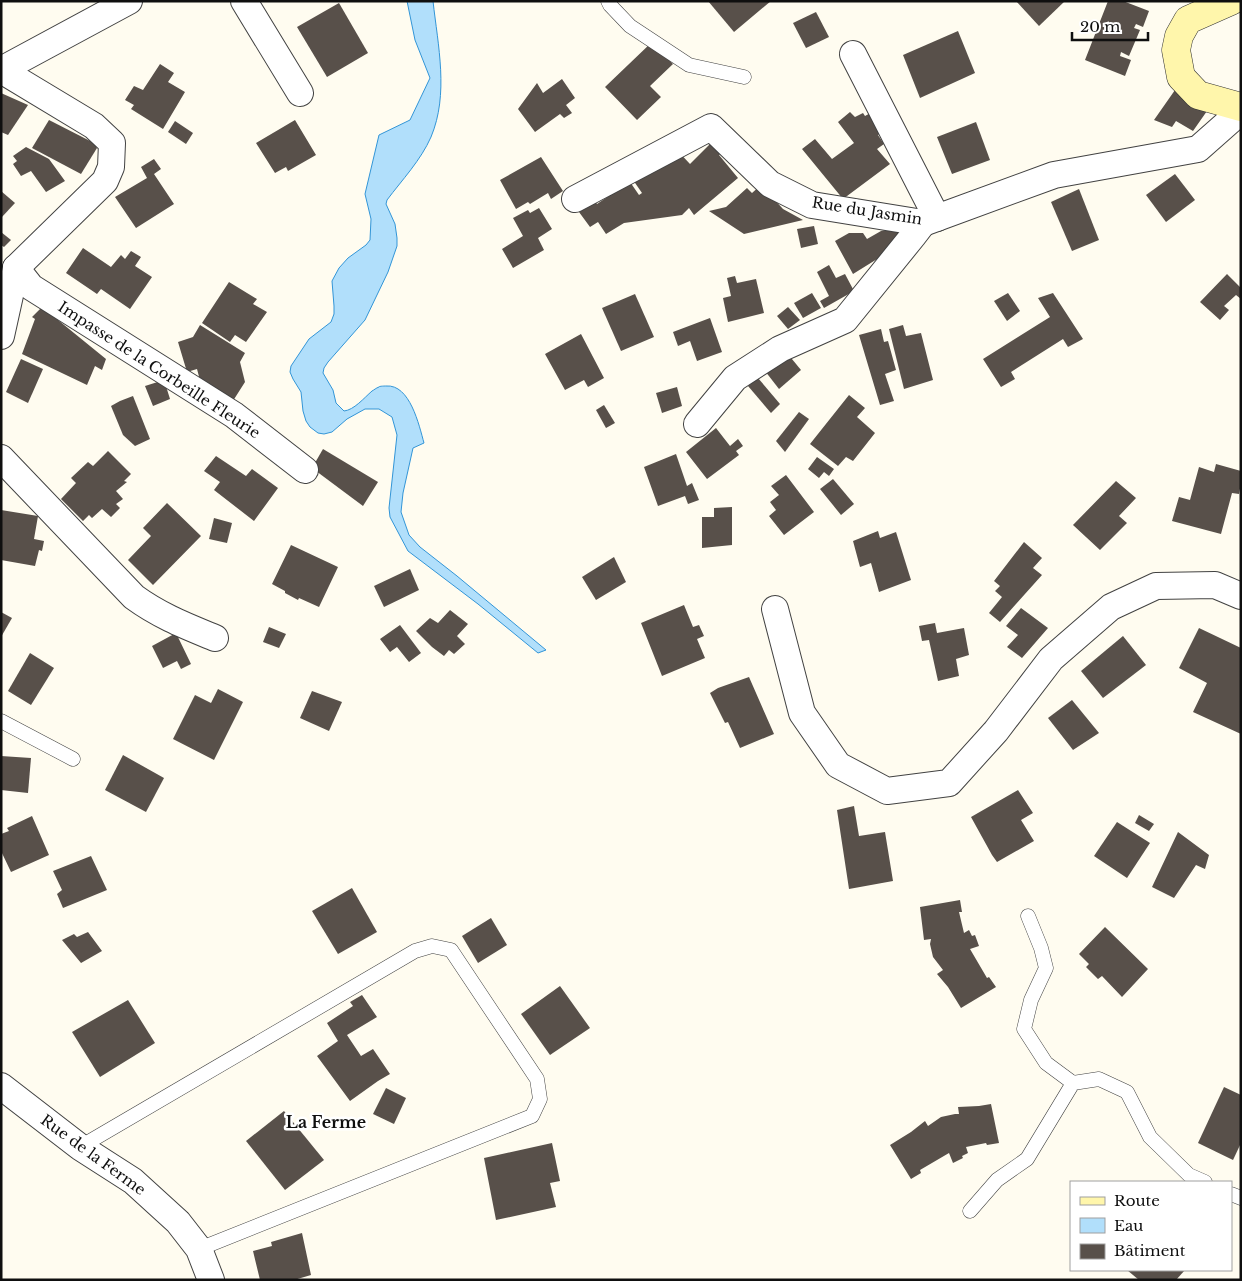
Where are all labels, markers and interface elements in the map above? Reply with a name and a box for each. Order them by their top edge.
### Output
scale bar [1072,10,1148,42]
text: 20 m [1080,17,1120,36]
street label: Rue du Jasmin [811,192,924,229]
street label: Impasse de la Corbeille Fleurie [55,297,264,442]
street label: Rue de la Ferme [37,1110,149,1199]
district label: La Ferme [286,1112,366,1132]
legend [1070,1181,1232,1271]
text: Route [1114,1191,1160,1210]
text: Eau [1114,1216,1143,1235]
text: Bâtiment [1114,1241,1186,1260]

